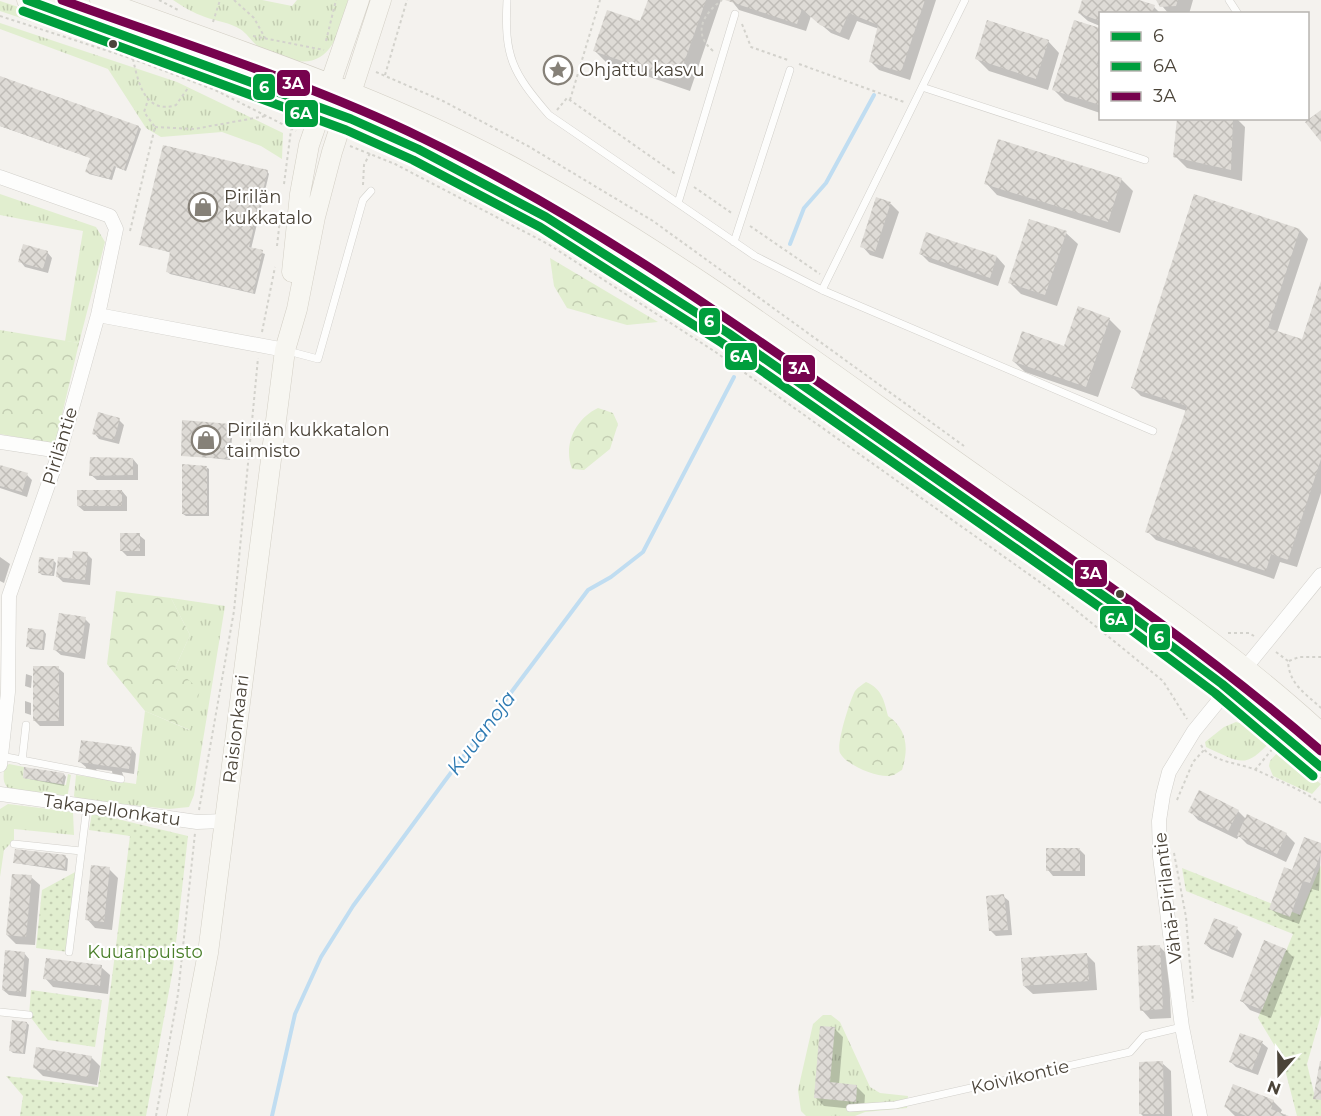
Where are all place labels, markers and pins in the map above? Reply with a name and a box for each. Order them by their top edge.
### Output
unlabelled marker [107,38,119,50]
place icon: Ohjattu kasvu [542,54,574,86]
place label: Ohjattu kasvu [579,59,705,81]
place label: Pirilän kukkatalo [224,186,312,229]
shop icon: Pirilän kukkatalo [187,191,219,223]
place label: Pirilän kukkatalon taimisto [227,419,390,462]
shop icon: Pirilän kukkatalon taimisto [190,424,222,456]
unlabelled marker [1114,588,1126,600]

